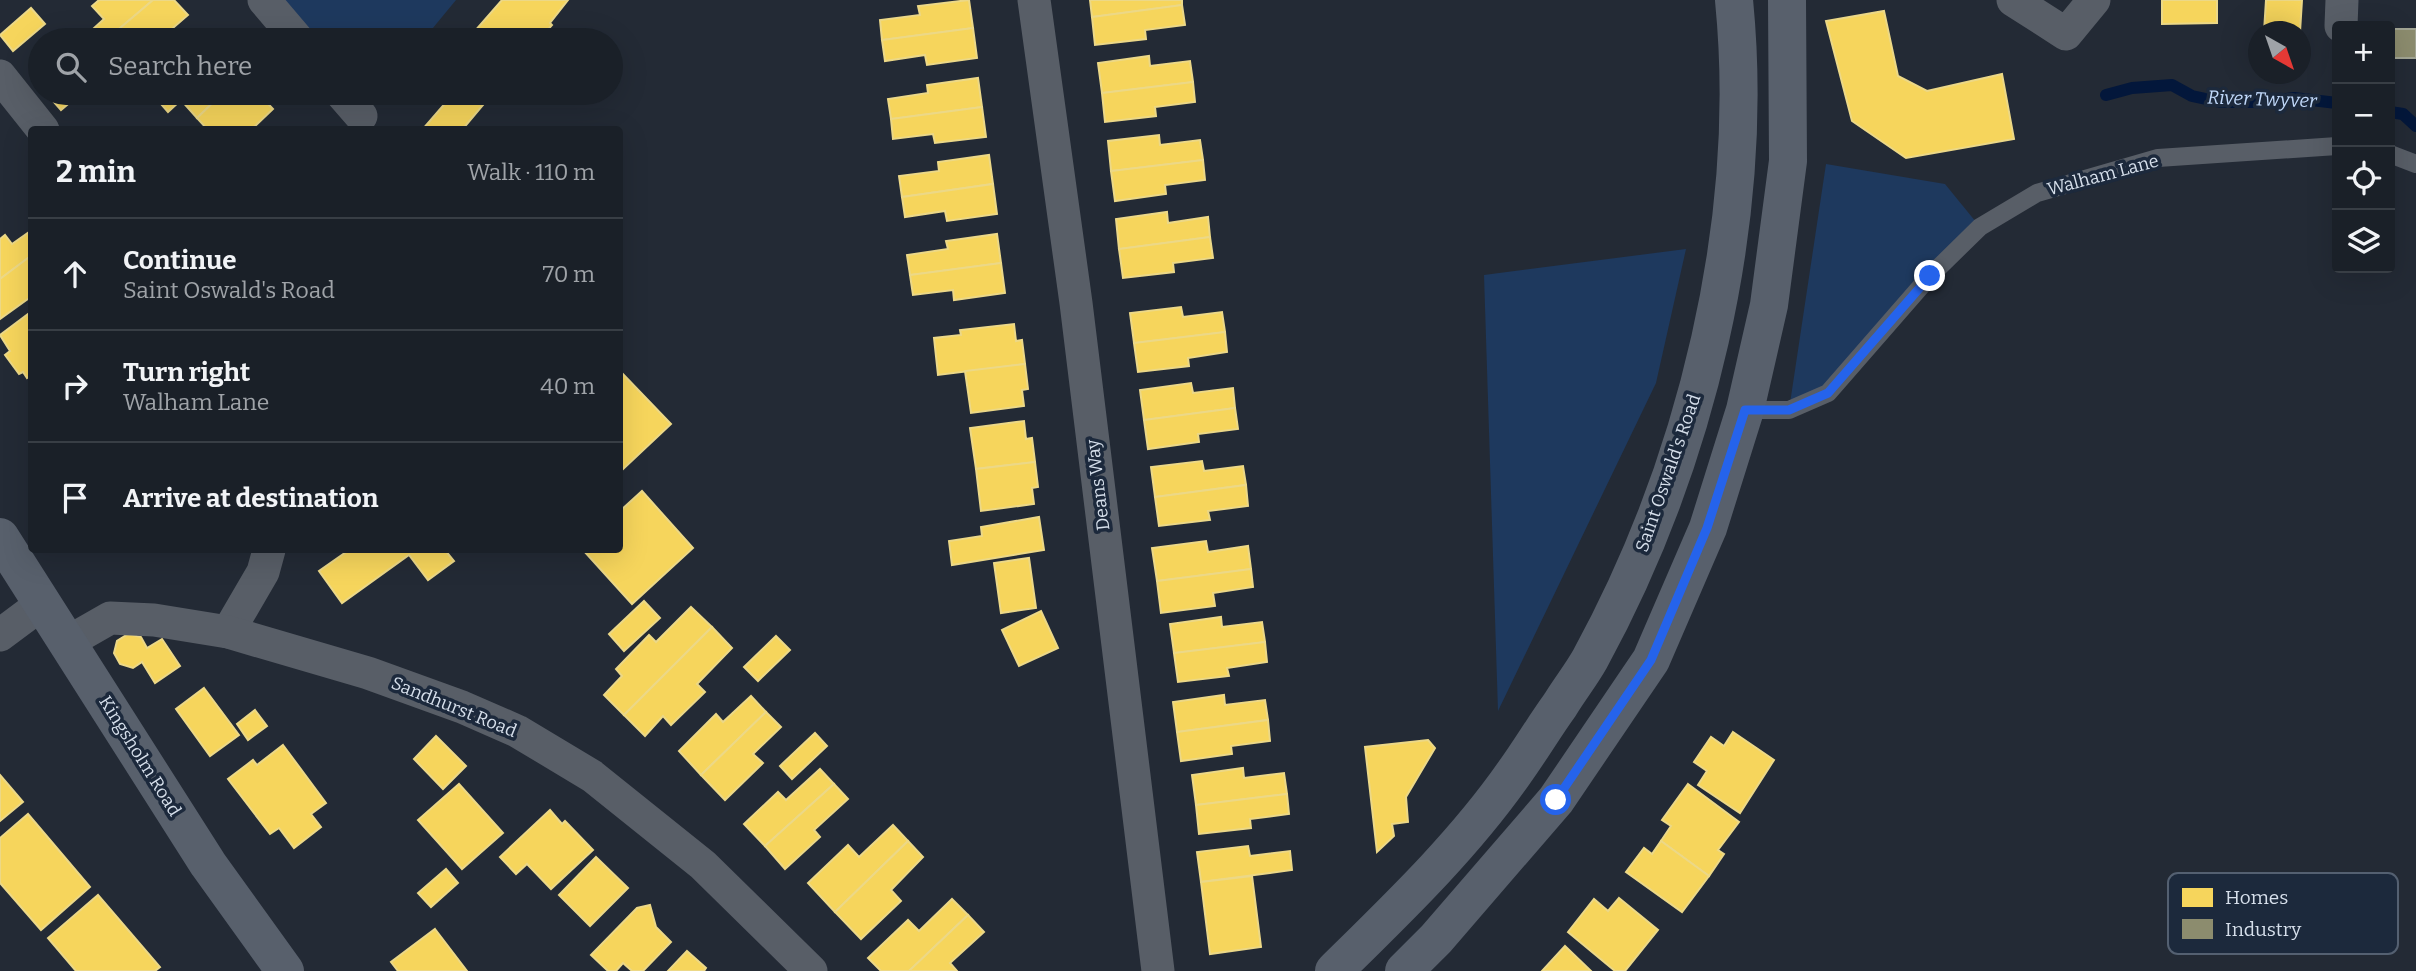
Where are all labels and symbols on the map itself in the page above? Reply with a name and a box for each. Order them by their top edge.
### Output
north arrow [2248,21,2311,84]
water label: River Twyver [2207,86,2318,112]
street label: Walham Lane [2045,150,2161,200]
route end [1914,260,1945,291]
street label: Saint Oswald's Road [1631,391,1706,555]
street label: Deans Way [1081,438,1115,532]
street label: Sandhurst Road [388,672,520,742]
street label: Kingsholm Road [94,692,186,820]
route start [1540,784,1571,815]
legend [2168,873,2398,954]
text: Homes [2225,886,2288,909]
text: Industry [2225,918,2302,941]

